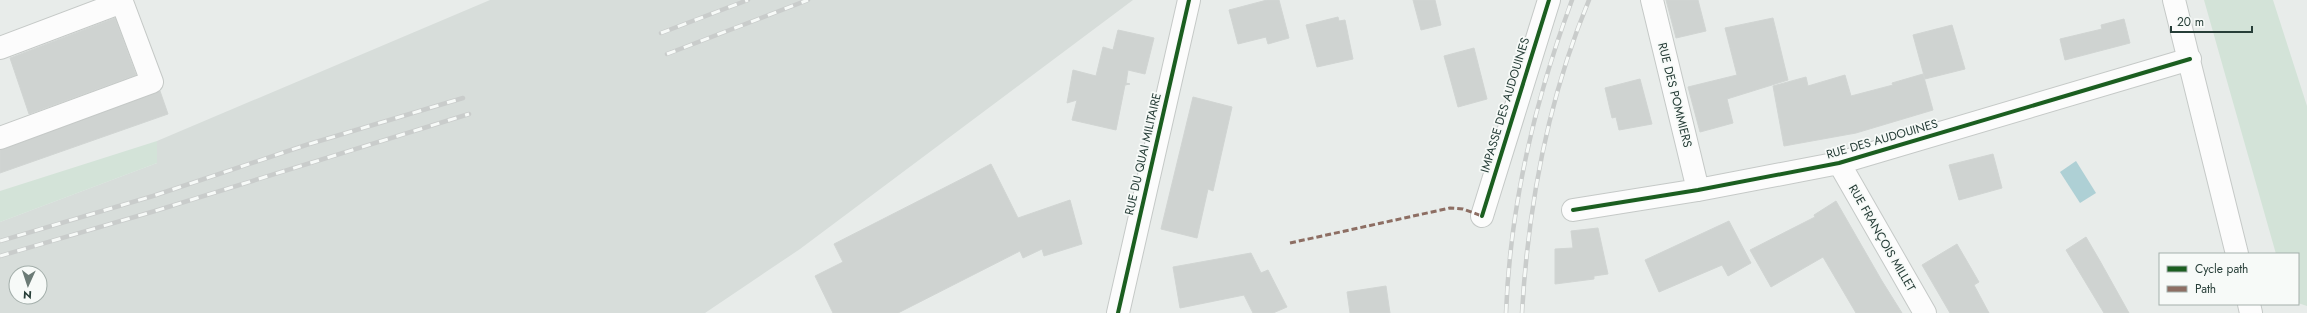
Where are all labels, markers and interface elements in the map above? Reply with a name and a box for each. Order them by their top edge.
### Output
scale bar [2171,8,2252,34]
text: 20 m [2177,13,2204,31]
street label: IMPASSE DES AUDOUINES [1476,35,1534,175]
street label: RUE DES POMMIERS [1653,41,1697,150]
street label: RUE DU QUAI MILITAIRE [1120,91,1166,217]
street label: RUE DES AUDOUINES [1824,114,1940,164]
street label: RUE FRANÇOIS MILLET [1844,181,1920,295]
legend [2159,253,2299,305]
text: Cycle path [2195,260,2248,278]
north arrow [8,265,48,305]
text: Path [2195,280,2216,298]
text: N [23,287,32,303]

